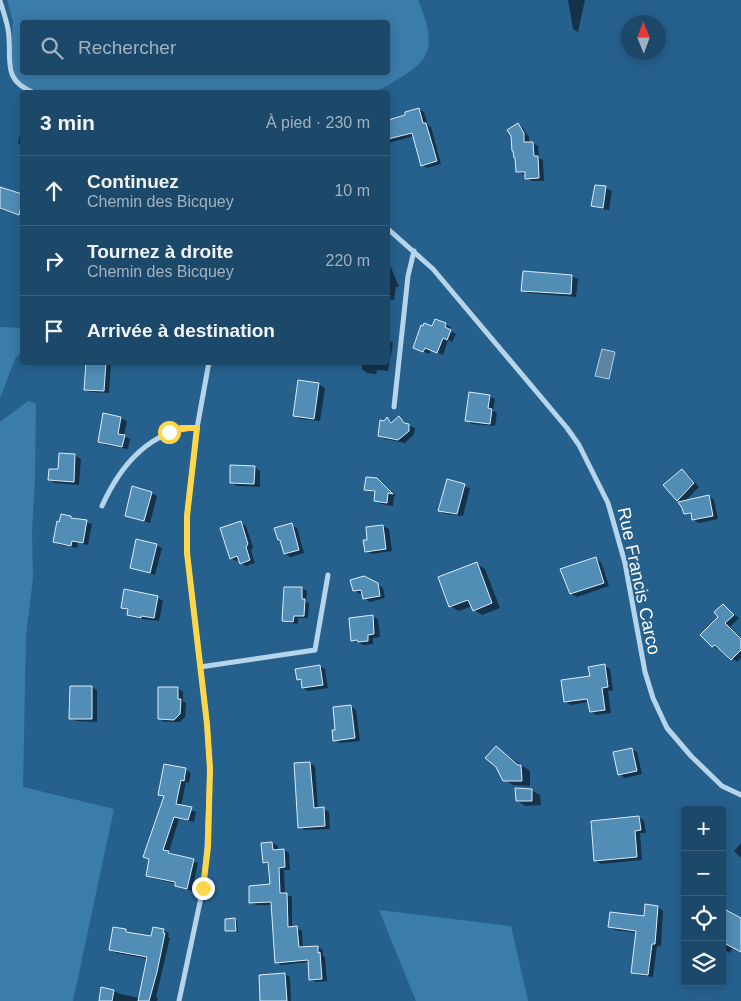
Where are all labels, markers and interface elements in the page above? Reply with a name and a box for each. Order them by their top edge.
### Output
north arrow [621,15,666,60]
search box [20,20,390,75]
icon: search [38,34,66,62]
text: Rechercher [78,37,176,58]
text: 3 min [40,111,95,134]
text: À pied · 230 m [266,114,370,131]
text: Continuez [87,171,179,192]
icon: ahead [40,177,68,205]
text: 10 m [334,182,370,199]
text: Chemin des Bicquey [87,193,234,210]
text: Tournez à droite [87,241,233,262]
icon: right [40,247,68,275]
text: 220 m [326,252,370,269]
text: Chemin des Bicquey [87,263,234,280]
icon: arrive [40,317,68,345]
text: Arrivée à destination [87,320,275,341]
route start [158,421,181,444]
street label: Rue Francis Carco [614,506,664,656]
map controls [681,806,726,986]
button: + [681,806,726,851]
button: − [681,851,726,896]
route end [192,877,215,900]
button: locate [681,896,726,941]
button: layers [681,941,726,986]

